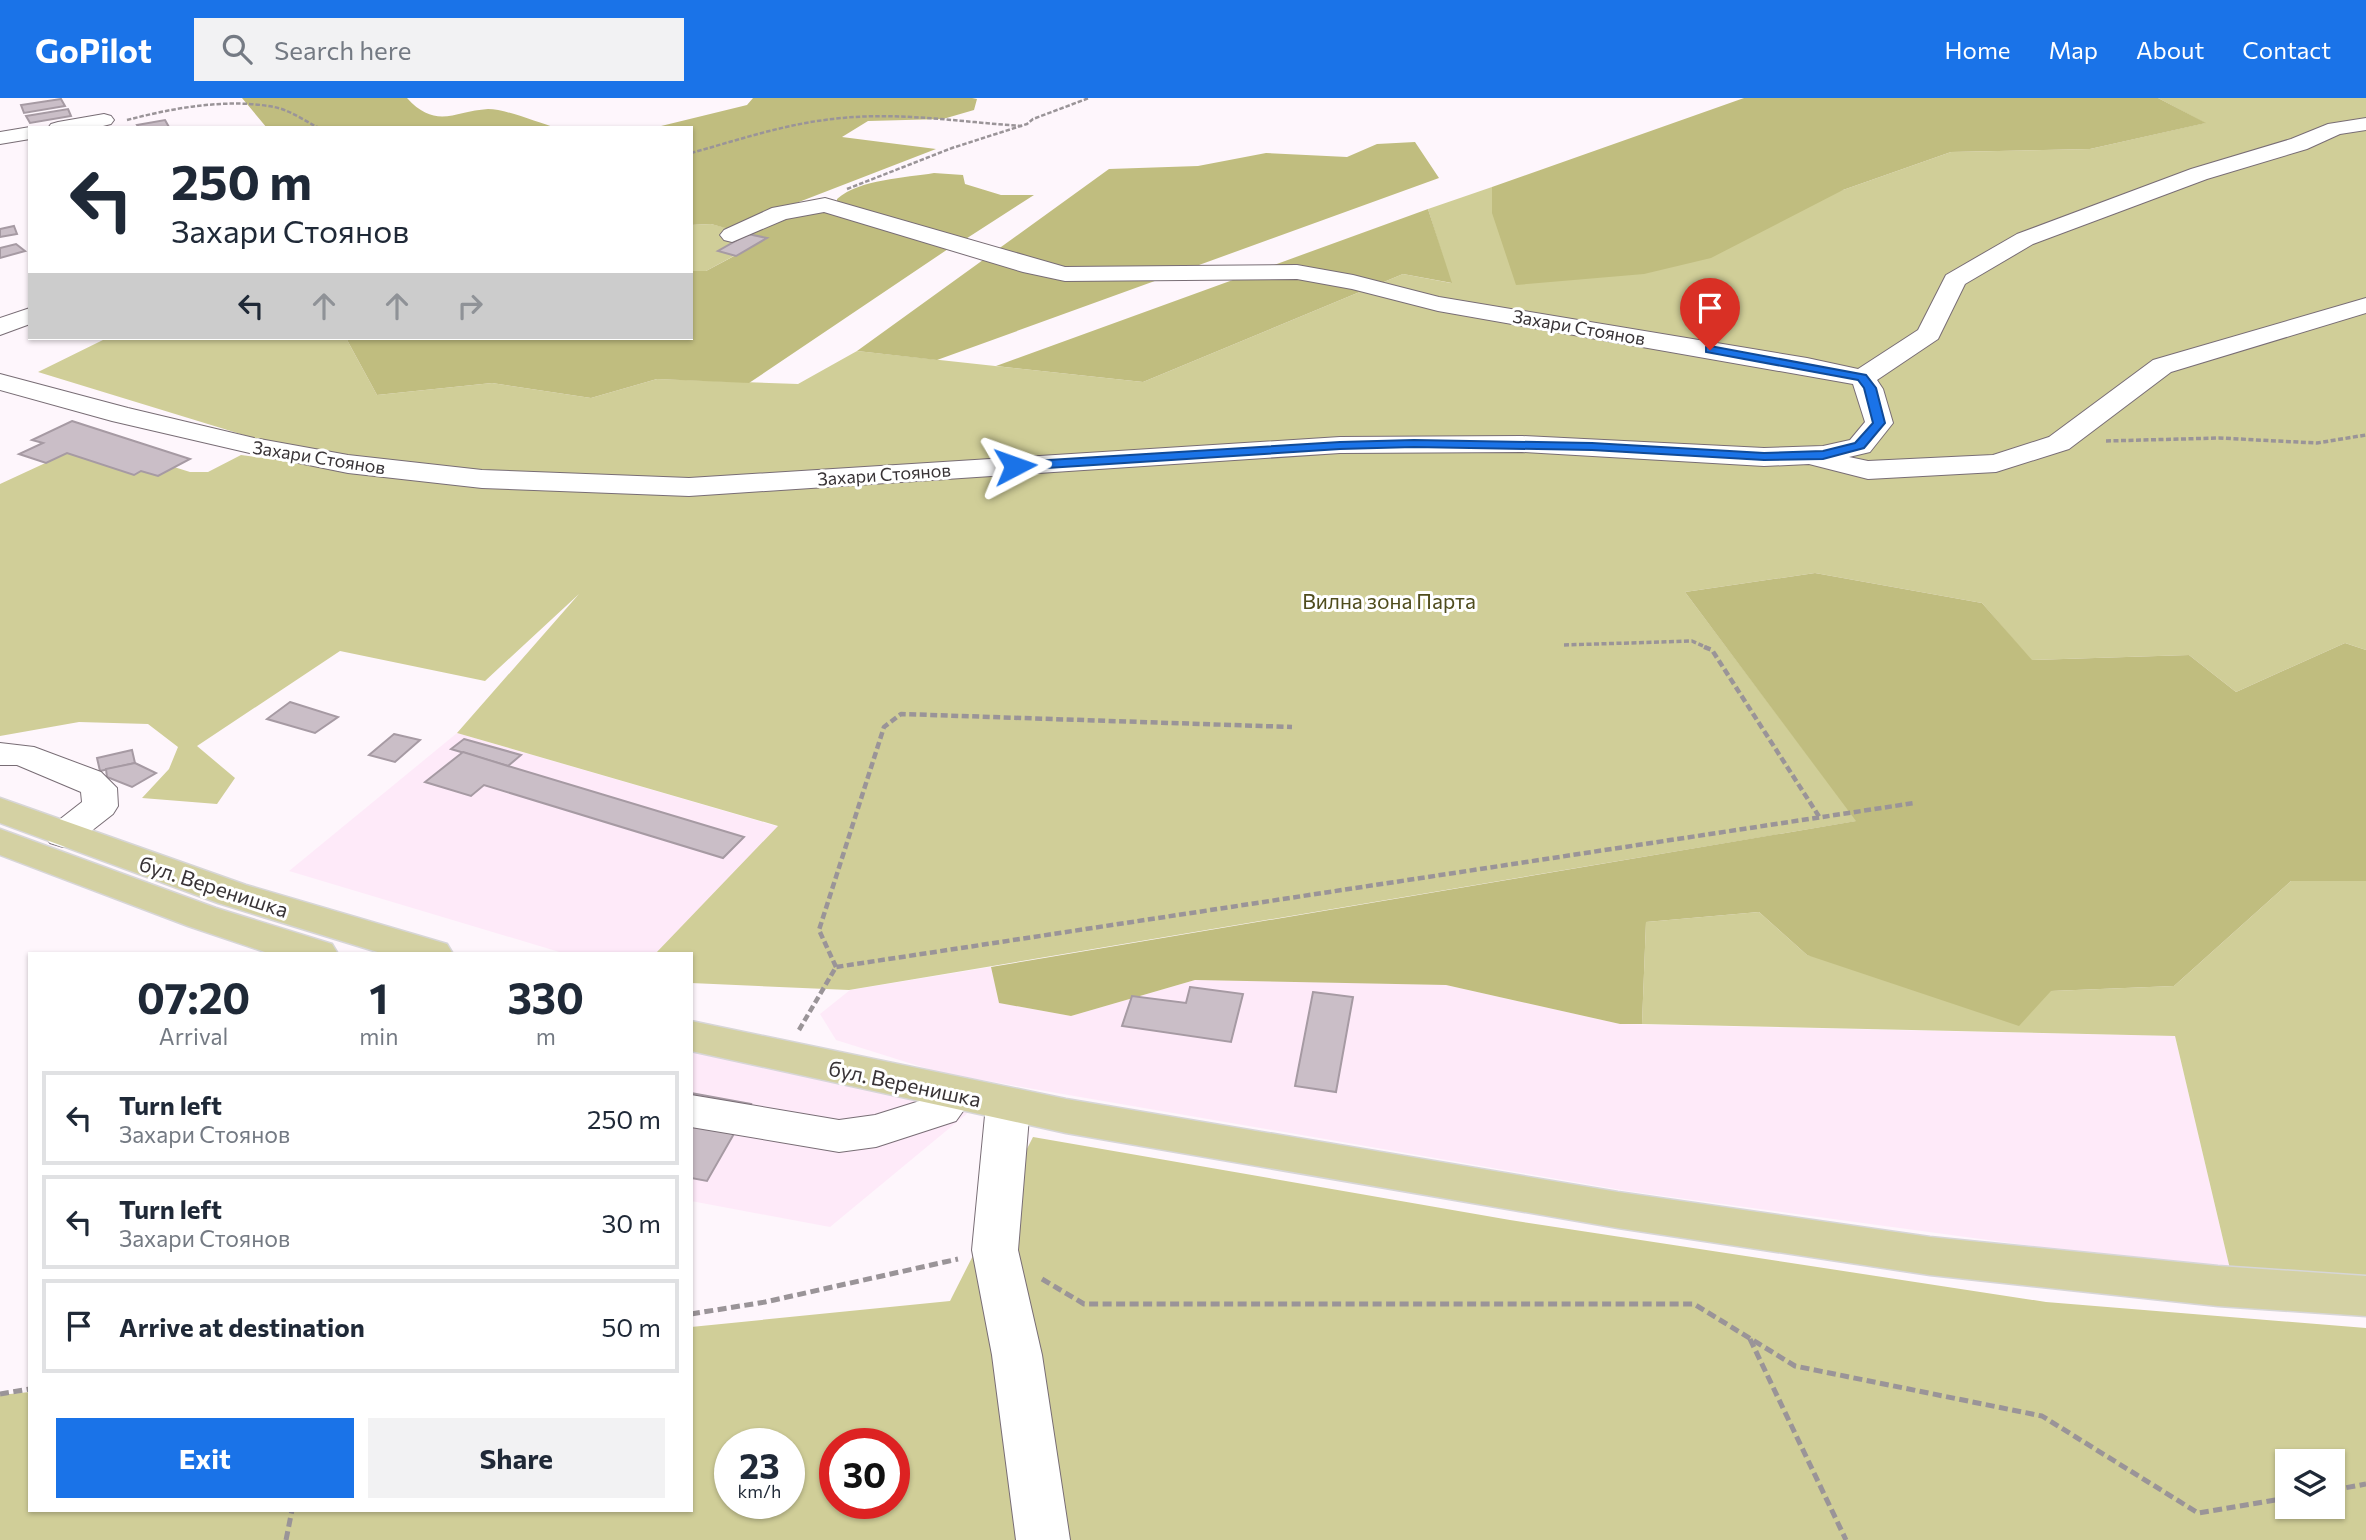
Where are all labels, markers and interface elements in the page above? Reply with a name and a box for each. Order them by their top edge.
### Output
search box [194,18,684,81]
text: GoPilot [35,29,152,70]
icon: search [218,30,256,68]
text: Search here [274,34,411,65]
text: Home [1945,35,2011,64]
text: Map [2049,35,2098,64]
text: About [2136,35,2204,64]
text: Contact [2242,35,2331,64]
text: 250 m [171,150,312,210]
icon: left [56,154,147,245]
text: Захари Стоянов [171,210,409,250]
pin [1680,278,1740,350]
icon: left [232,287,270,325]
icon: ahead [305,287,343,325]
icon: ahead [378,287,416,325]
icon: right [451,287,489,325]
icon: arrive [1691,289,1729,327]
street label: Захари Стоянов [1511,305,1647,349]
position arrow [978,429,1052,503]
street label: Захари Стоянов [251,436,387,478]
street label: Захари Стоянов [816,458,952,490]
park label: Вилна зона Парта [1302,588,1476,613]
street label: бул. Веренишка [136,850,292,922]
text: 07:20 [137,971,250,1023]
text: 1 [369,971,388,1023]
text: 330 [507,971,584,1023]
text: Arrival [159,1022,228,1050]
text: min [359,1022,398,1050]
text: m [536,1022,556,1050]
street label: бул. Веренишка [826,1055,984,1111]
text: Turn left [119,1089,222,1120]
icon: left [60,1099,98,1137]
text: 250 m [587,1103,661,1134]
text: Захари Стоянов [119,1120,290,1148]
text: Turn left [119,1193,222,1224]
icon: left [60,1203,98,1241]
text: 30 m [602,1207,661,1238]
text: Захари Стоянов [119,1224,290,1252]
icon: arrive [60,1307,98,1345]
text: Arrive at destination [119,1311,365,1342]
text: 50 m [601,1311,661,1342]
button: Exit [56,1418,354,1498]
button: Share [368,1418,665,1498]
speed limit sign: 30 [819,1428,910,1519]
text: 23 [739,1443,780,1486]
map controls [2275,1449,2345,1519]
button: layers [2275,1449,2345,1519]
text: km/h [738,1480,781,1502]

